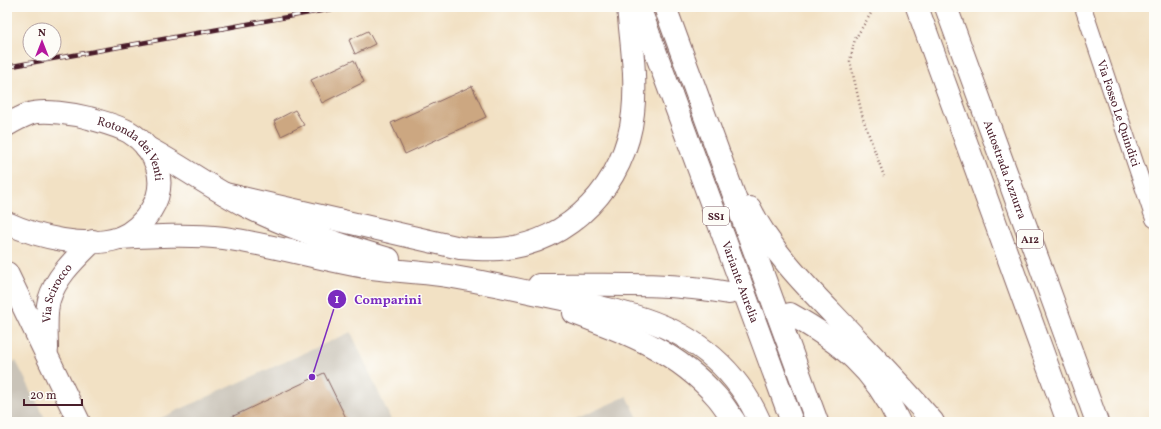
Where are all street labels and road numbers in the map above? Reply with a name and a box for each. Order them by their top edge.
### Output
street label: Via Fosso Le Quindici [1092,58,1143,169]
street label: Rotonda dei Venti [95,114,166,182]
street label: Autostrada Azzurra [979,118,1030,222]
road number: SS1 [703,207,729,225]
road number: A12 [1017,230,1043,248]
street label: Variante Aurelia [717,239,762,325]
street label: Via Scirocco [39,261,76,323]

